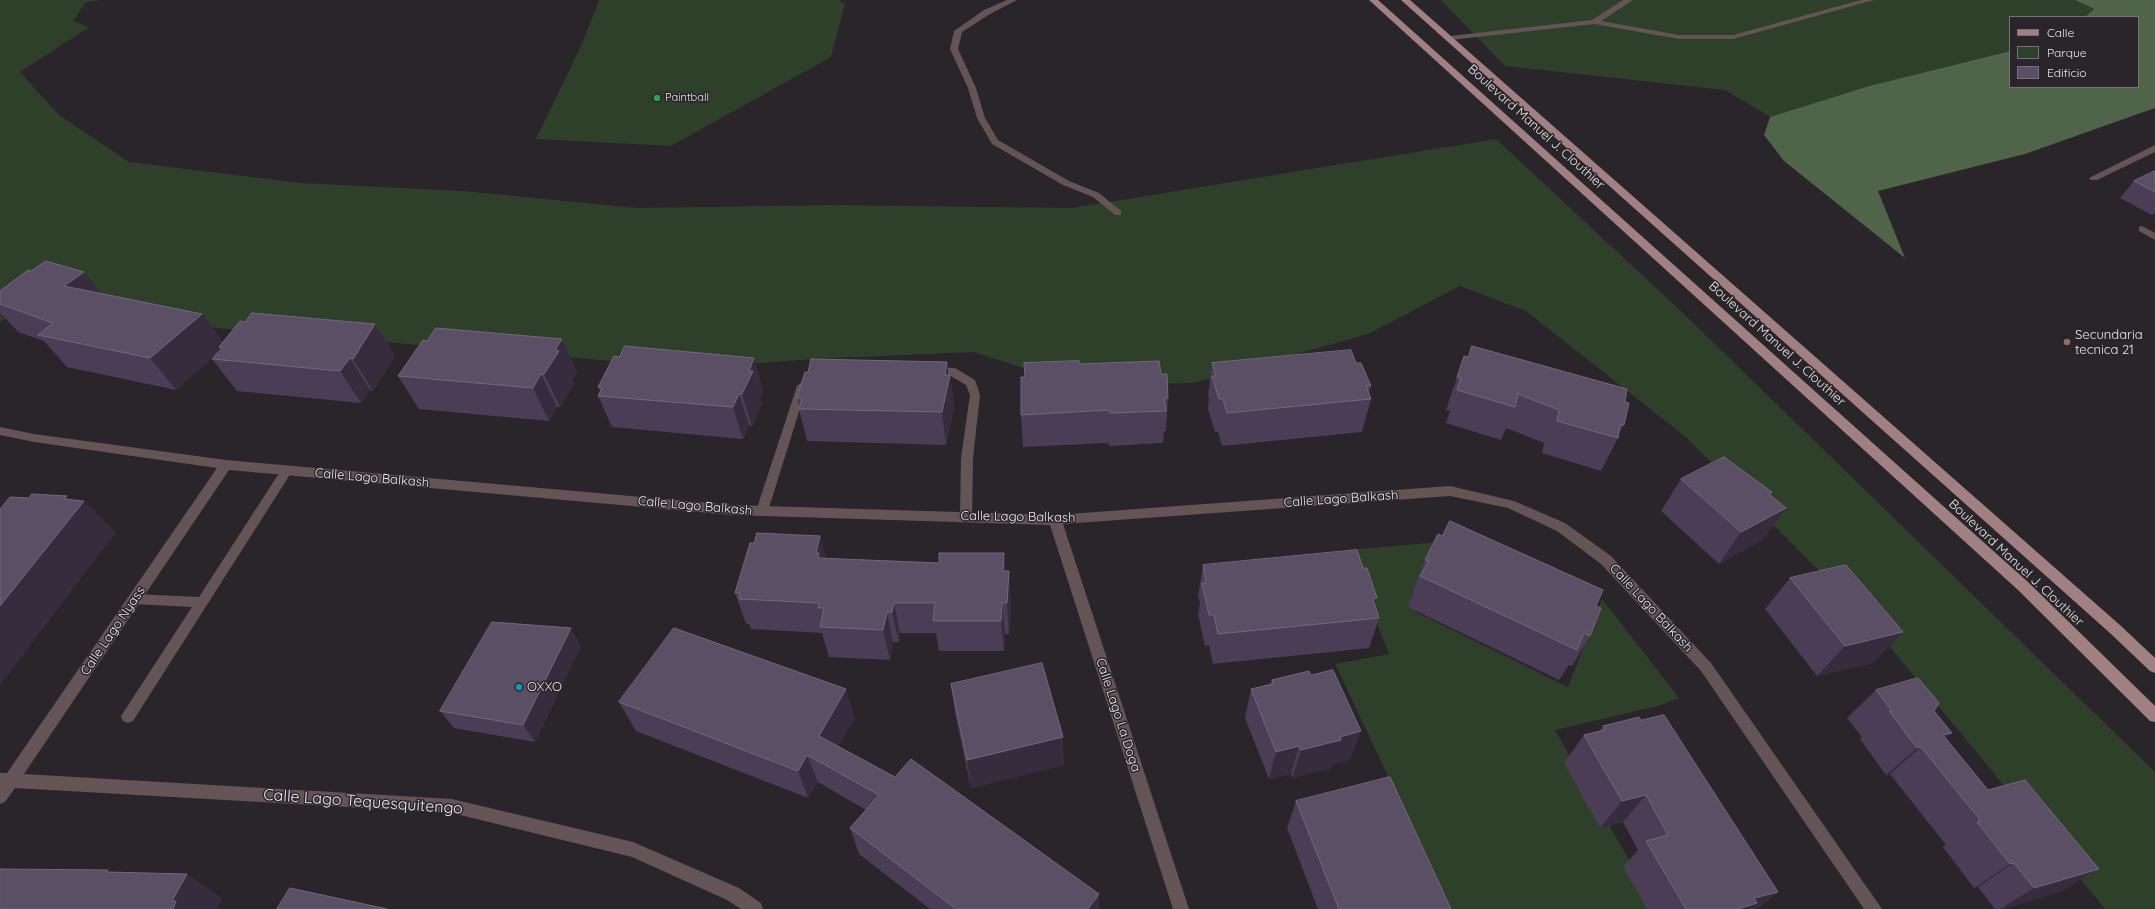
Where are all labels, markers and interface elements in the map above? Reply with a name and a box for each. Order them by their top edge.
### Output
legend [2009,16,2139,88]
text: Calle [2047,25,2074,40]
text: Parque [2047,45,2087,60]
street label: Boulevard Manuel J. Clouthier [1464,61,1608,193]
text: Edificio [2047,65,2087,80]
place label: Paintball [665,91,709,105]
marker: Paintball [652,93,662,103]
street label: Boulevard Manuel J. Clouthier [1705,278,1849,410]
place label: Secundaria tecnica 21 [2075,327,2143,358]
marker: Secundaria tecnica 21 [2062,337,2072,347]
street label: Calle Lago Balkash [314,465,430,491]
street label: Calle Lago Balkash [1283,487,1399,511]
street label: Calle Lago Balkash [637,493,753,519]
street label: Boulevard Manuel J. Clouthier [1945,496,2087,630]
street label: Calle Lago Balkash [960,508,1076,526]
street label: Calle Lago Balkash [1606,561,1696,655]
street label: Calle Lago Nyass [77,583,149,679]
street label: Calle Lago La Doga [1092,656,1144,774]
place label: OXXO [527,679,562,695]
marker: OXXO [514,682,524,692]
street label: Calle Lago Tequesquitengo [263,785,463,819]

